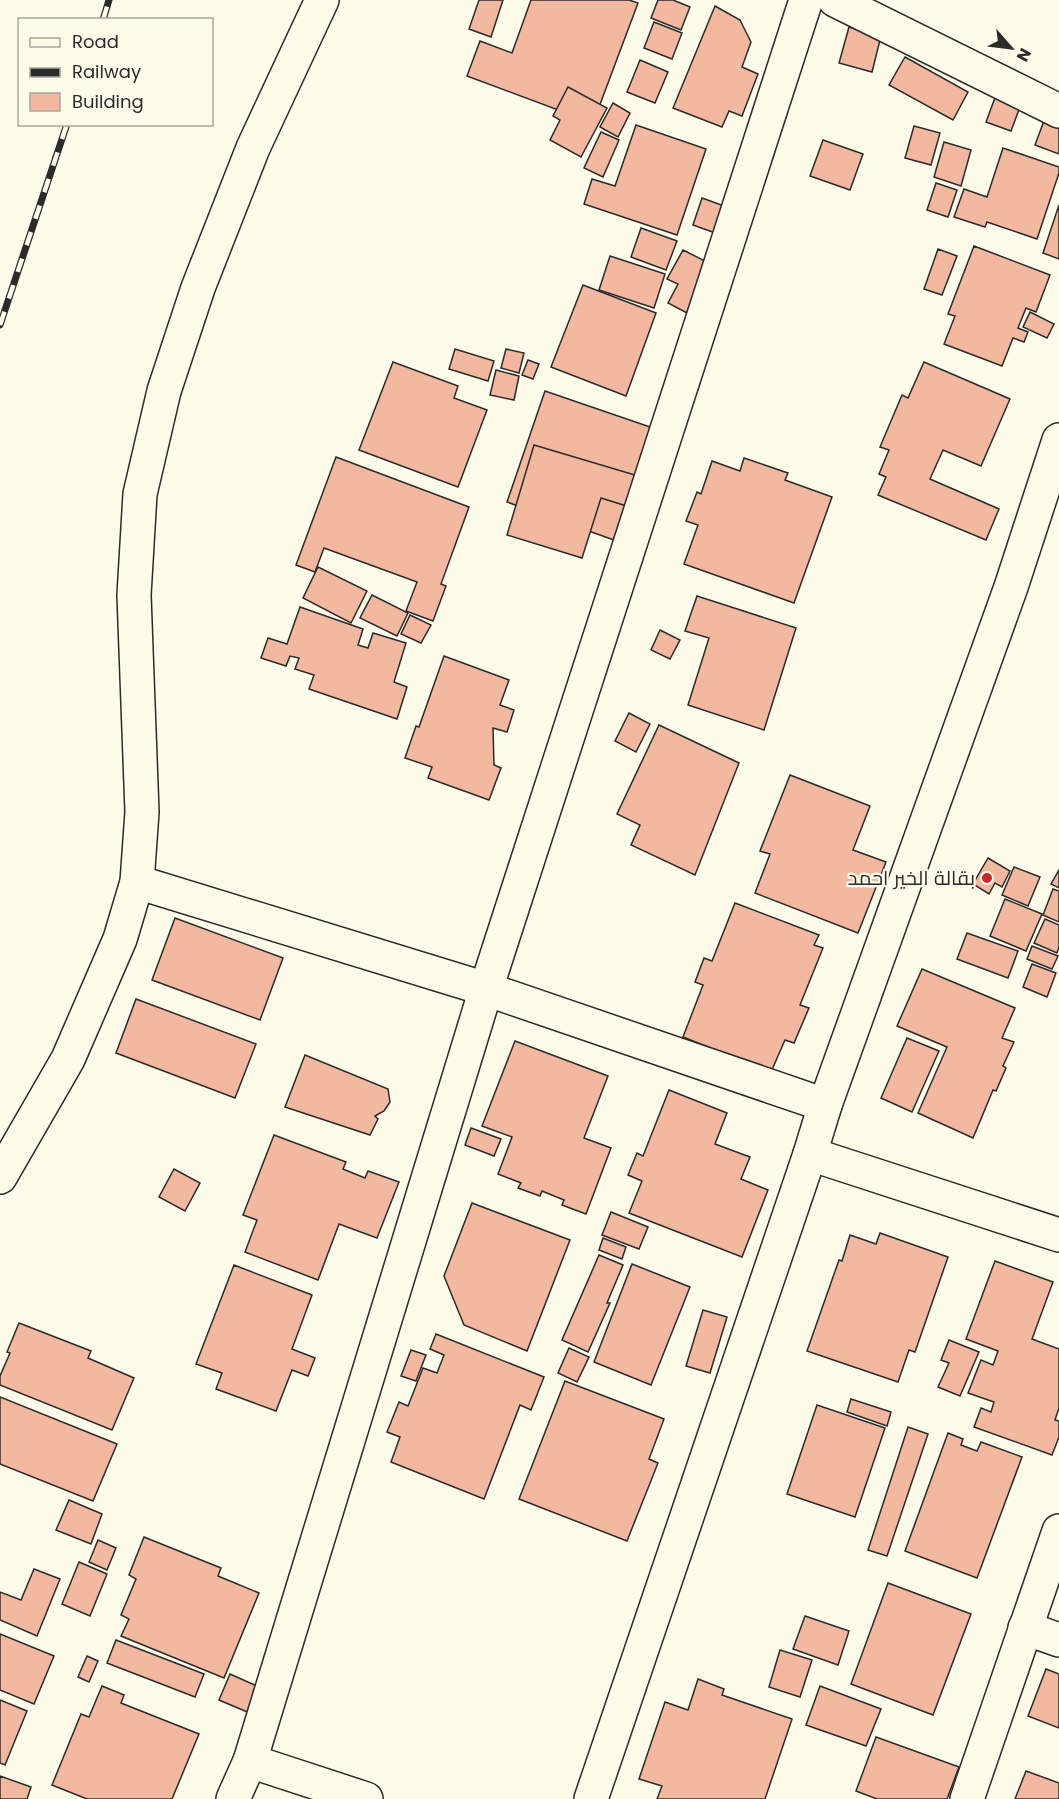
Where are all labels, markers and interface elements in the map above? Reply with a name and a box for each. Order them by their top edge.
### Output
legend [18,18,213,126]
north arrow [981,18,1041,78]
text: Road [72,29,119,54]
text: N [1011,44,1037,66]
text: Railway [72,59,141,84]
text: Building [72,89,144,114]
place label: بقالة الخير احمد [848,864,975,892]
marker: بقالة الخير احمد [980,871,994,885]

